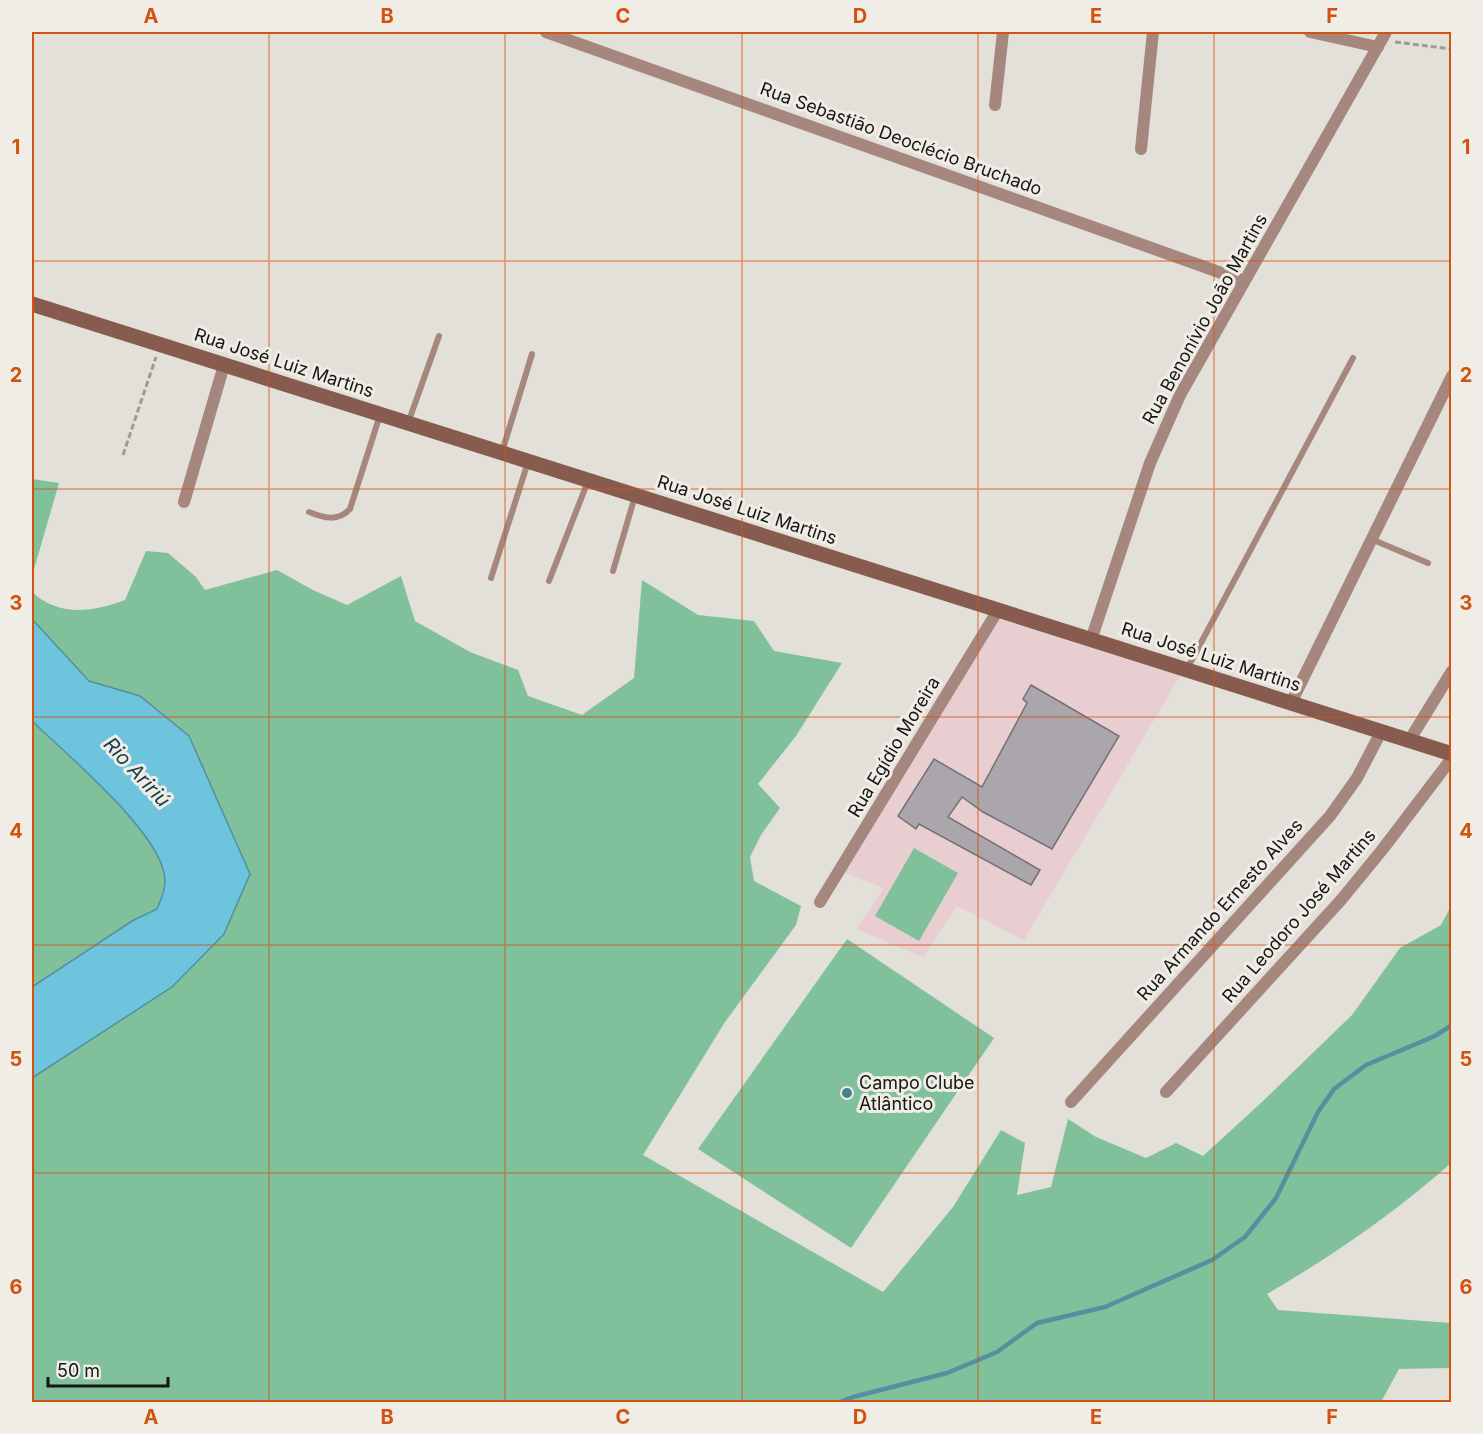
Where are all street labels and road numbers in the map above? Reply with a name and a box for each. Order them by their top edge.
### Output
street label: Rua Sebastião Deoclécio Bruchado [757,78,1045,199]
street label: Rua Benonívio João Martins [1138,210,1271,428]
street label: Rua José Luiz Martins [192,324,377,401]
street label: Rua José Luiz Martins [655,471,840,548]
street label: Rua José Luiz Martins [1119,618,1304,695]
street label: Rua Egídio Moreira [843,673,944,821]
street label: Rua Armando Ernesto Alves [1133,815,1307,1005]
street label: Rua Leodoro José Martins [1218,825,1380,1007]

